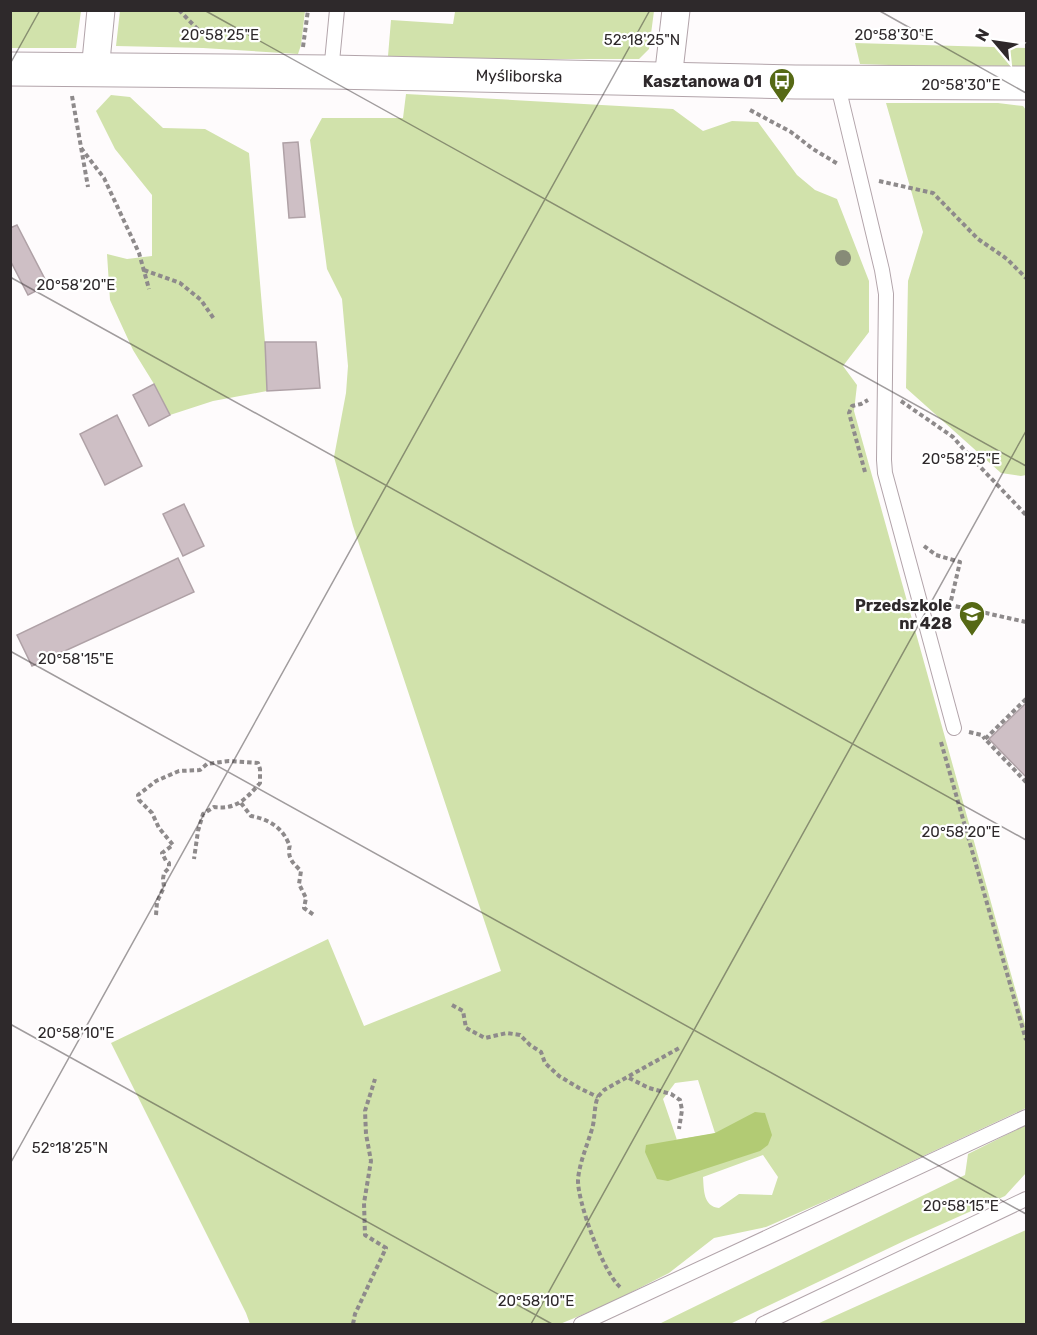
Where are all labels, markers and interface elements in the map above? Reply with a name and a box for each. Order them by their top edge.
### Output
north arrow [965,12,1025,72]
text: N [971,25,993,45]
text: 20°58'25"E [181,26,259,44]
text: 20°58'30"E [854,26,934,44]
text: 52°18'25"N [604,31,680,49]
street label: Myśliborska [475,66,563,86]
bus stop icon: Kasztanowa 01 [767,66,797,104]
place label: Kasztanowa 01 [643,72,762,91]
text: 20°58'30"E [921,76,1001,94]
text: 20°58'20"E [37,276,115,294]
text: 20°58'25"E [922,450,1000,468]
place label: Przedszkole nr 428 [855,596,952,633]
school or university icon: Przedszkole nr 428 [957,599,987,637]
text: 20°58'15"E [38,650,114,668]
text: 20°58'20"E [922,823,1000,841]
text: 20°58'10"E [38,1024,114,1042]
text: 52°18'25"N [32,1139,108,1157]
text: 20°58'15"E [923,1197,999,1215]
text: 20°58'10"E [498,1292,574,1310]

